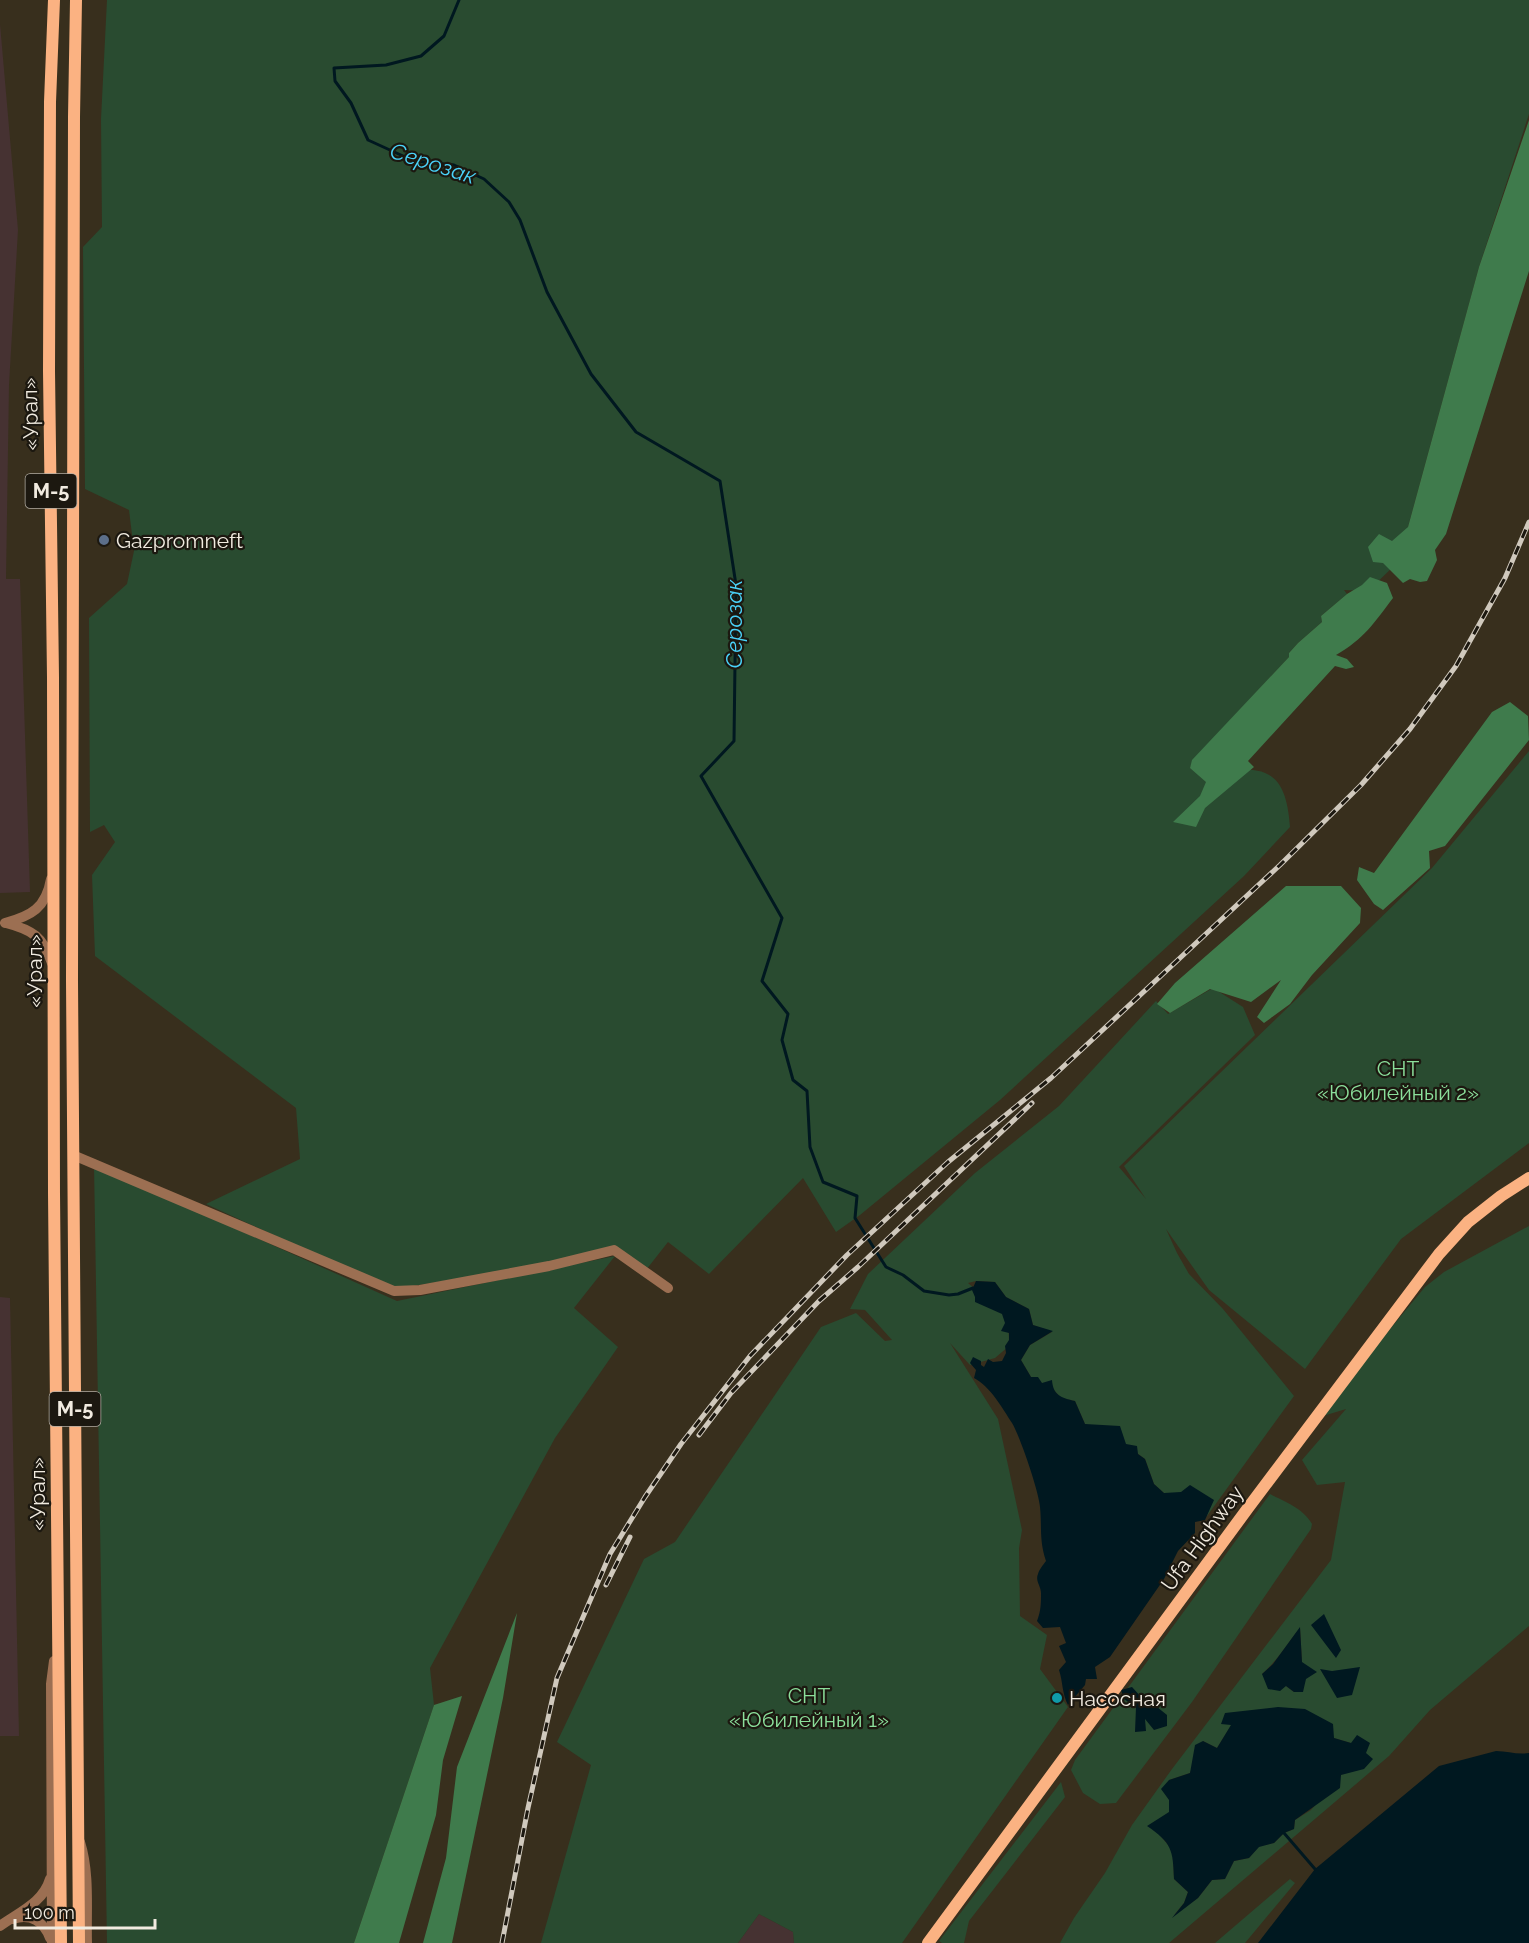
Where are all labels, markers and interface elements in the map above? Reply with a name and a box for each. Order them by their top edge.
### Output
water label: Серозак [387,137,479,189]
street label: «Урал» [17,377,43,451]
road number: М-5 [26,474,76,508]
place label: Gazpromneft [116,528,243,553]
marker: Gazpromneft [97,533,111,547]
water label: Серозак [721,579,747,668]
street label: «Урал» [22,934,47,1008]
park label: СНТ «Юбилейный 2» [1317,1056,1479,1105]
road number: М-5 [50,1392,100,1426]
street label: «Урал» [25,1457,50,1531]
street label: Ufa Highway [1156,1481,1248,1595]
park label: СНТ «Юбилейный 1» [729,1683,889,1732]
place label: Насосная [1069,1686,1166,1711]
marker: Насосная [1050,1691,1064,1705]
scale bar [15,1892,154,1930]
text: 100 m [24,1902,75,1923]

